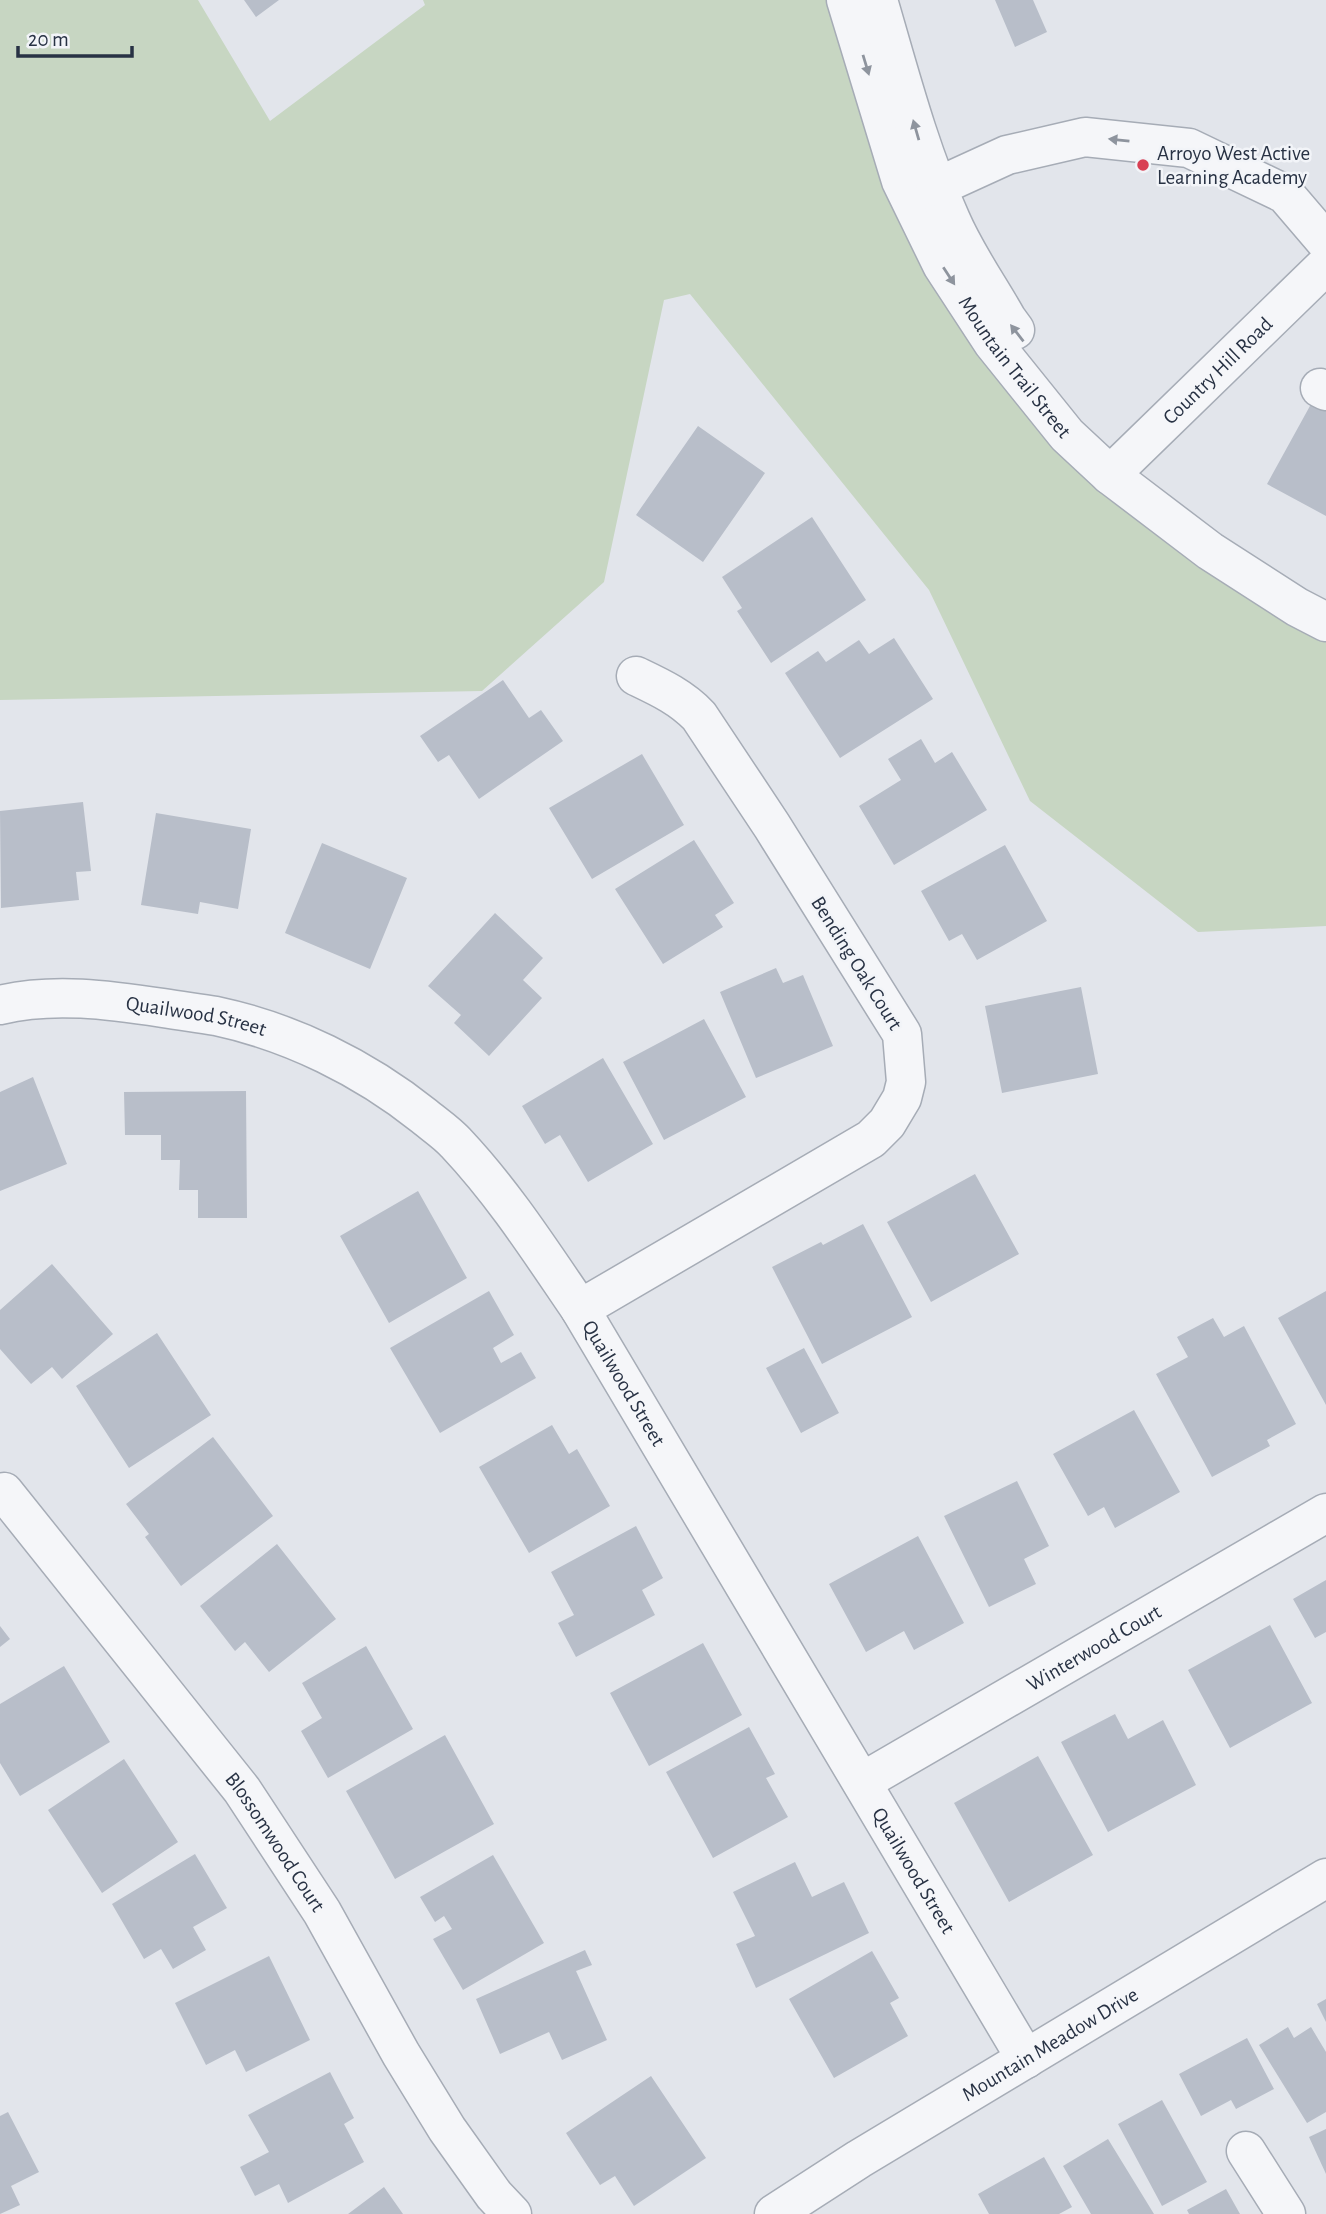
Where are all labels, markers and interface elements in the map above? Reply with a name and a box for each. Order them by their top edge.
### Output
scale bar [18,14,131,58]
text: 20 m [28,29,69,50]
one-way arrow [861,55,871,76]
one-way arrow [910,119,920,140]
one-way arrow [1108,135,1130,146]
place label: Arroyo West Active Learning Academy [1157,143,1310,188]
marker: Arroyo West Active Learning Academy [1135,157,1151,173]
one-way arrow [942,267,956,285]
street label: Mountain Trail Street [954,292,1075,442]
street label: Country Hill Road [1159,313,1277,428]
one-way arrow [1010,324,1025,342]
street label: Bending Oak Court [807,893,906,1034]
street label: Quailwood Street [125,993,269,1040]
street label: Quailwood Street [578,1317,669,1450]
street label: Winterwood Court [1023,1601,1165,1695]
street label: Blossomwood Court [221,1768,329,1916]
street label: Quailwood Street [868,1804,959,1937]
street label: Mountain Meadow Drive [958,1984,1142,2106]

